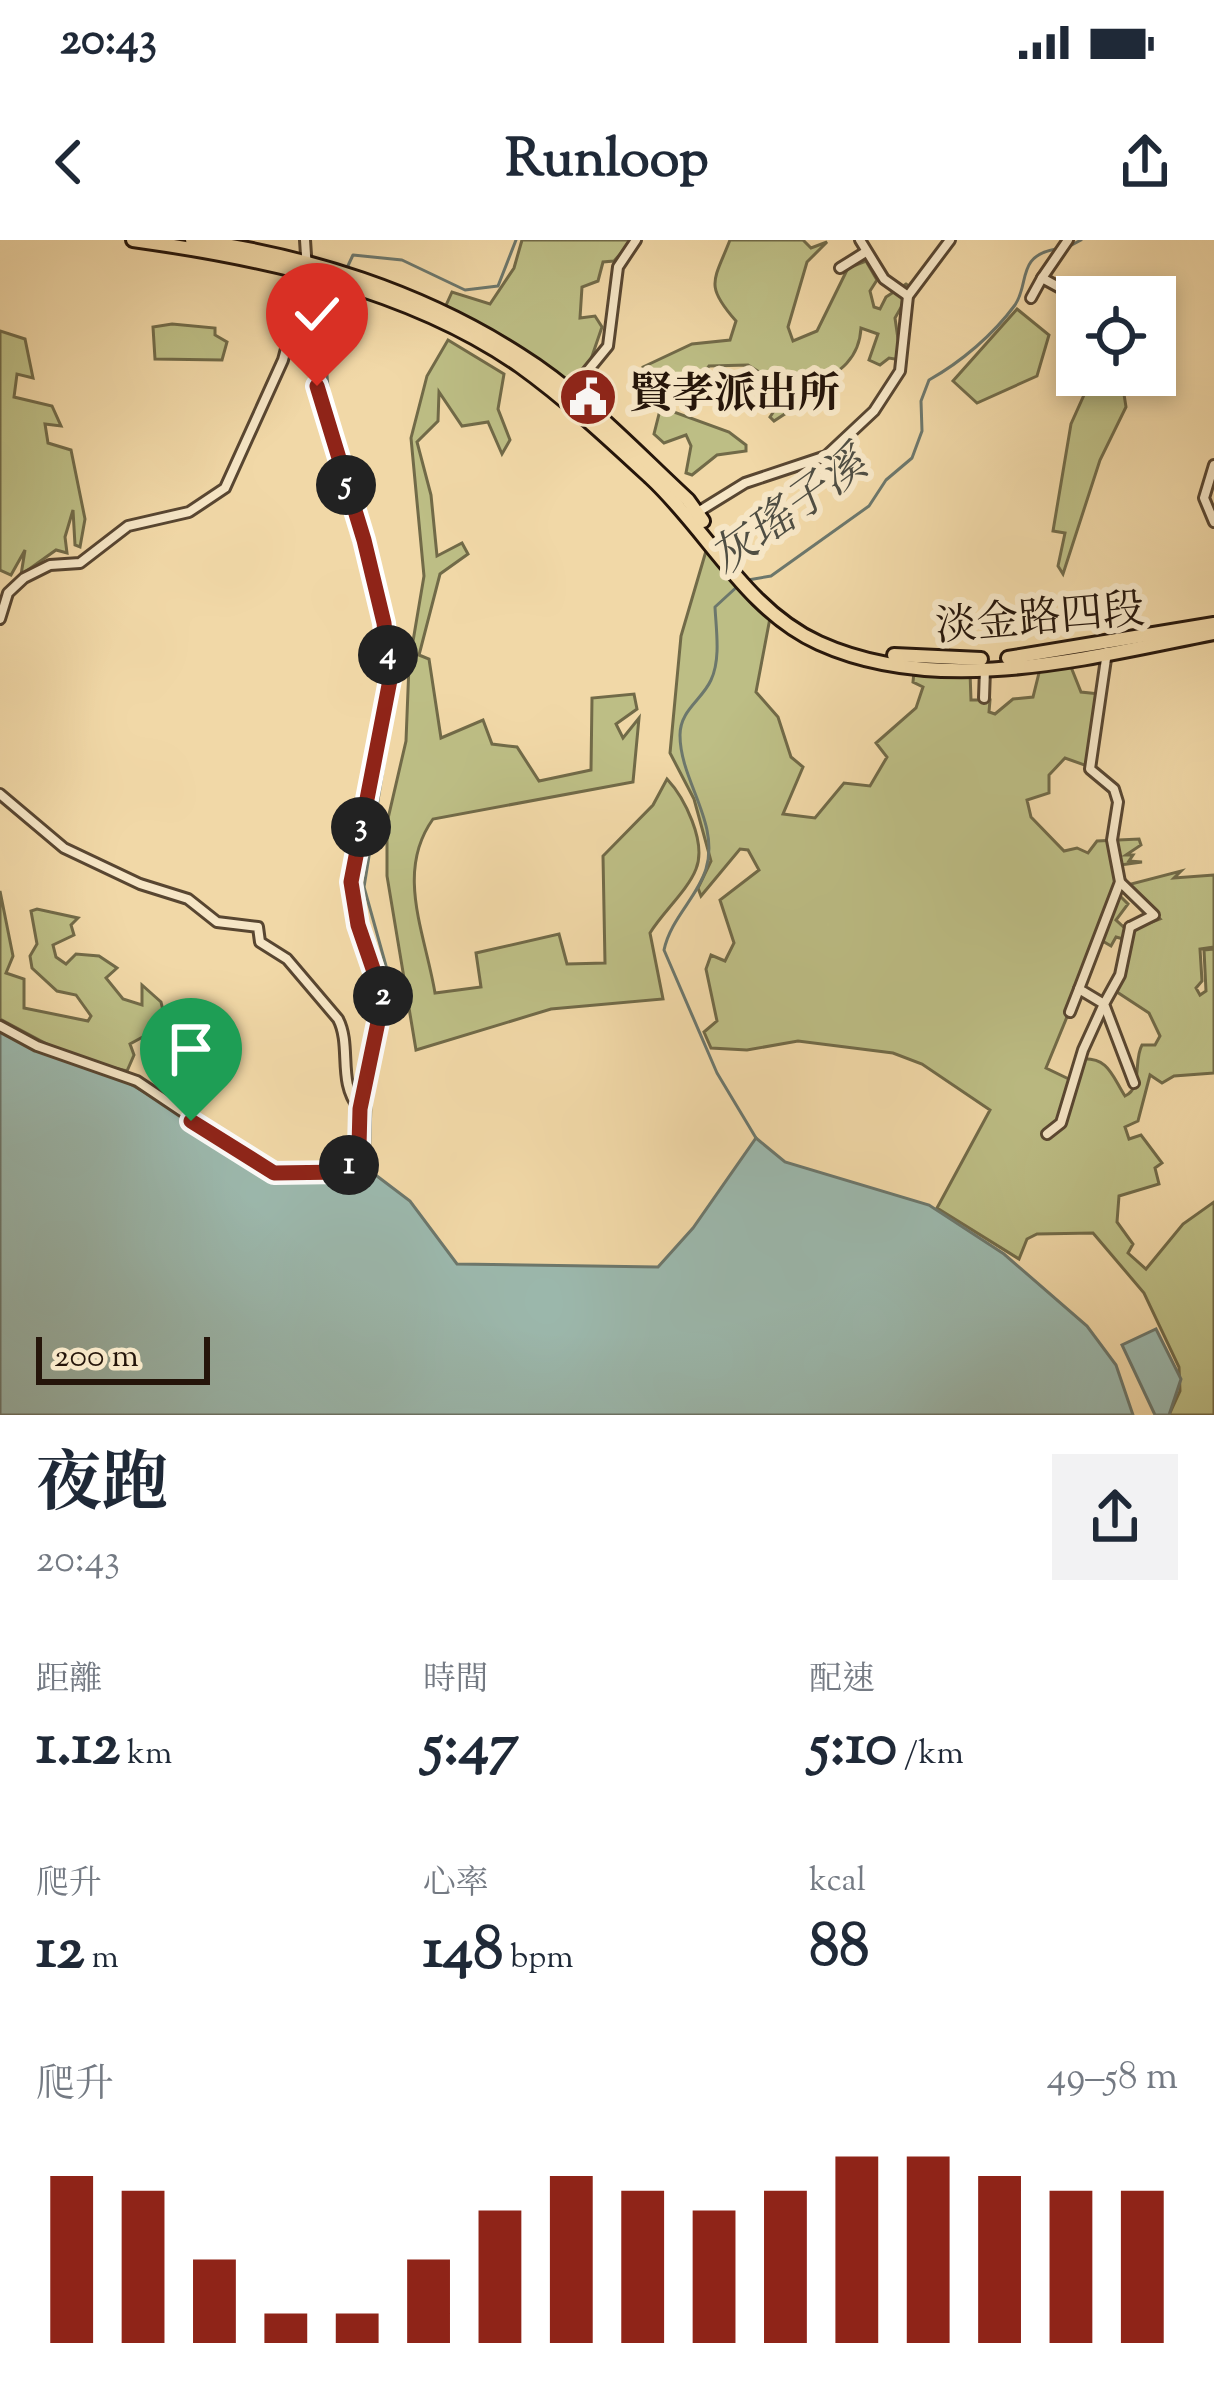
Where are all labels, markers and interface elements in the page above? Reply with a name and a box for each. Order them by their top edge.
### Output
text: 20:43 [60,10,157,75]
text: Runloop [505,123,709,201]
icon: back [36,129,102,195]
icon: share [1112,129,1178,195]
pin [266,263,368,386]
map controls [1056,276,1176,396]
button: locate [1056,276,1176,396]
icon: check [284,281,350,347]
public building icon: 賢孝派出所 [557,366,619,428]
place label: 賢孝派出所 [630,367,840,427]
water label: 灰瑤子溪 [699,432,887,593]
pin: 5 [316,455,376,515]
text: 5 [340,461,352,509]
street label: 淡金路四段 [933,582,1147,660]
pin: 4 [358,625,418,685]
text: 4 [380,631,396,679]
pin: 3 [331,797,391,857]
text: 3 [354,803,368,851]
pin: 2 [353,966,413,1026]
text: 2 [375,972,391,1020]
pin [140,998,242,1121]
icon: arrive [158,1016,224,1082]
pin: 1 [319,1135,379,1195]
text: 1 [343,1141,355,1189]
scale bar [36,1331,210,1384]
text: 200 m [54,1334,139,1382]
text: 夜跑 [36,1441,168,1536]
button: share [1052,1454,1178,1580]
text: 20:43 [36,1534,120,1590]
text: 距離 [36,1657,102,1705]
text: 時間 [423,1657,489,1705]
text: 配速 [809,1657,875,1705]
text: 1.12 [36,1705,120,1792]
text: 5:47 [423,1705,519,1792]
text: 5:10 [809,1705,897,1792]
text: km [120,1731,172,1779]
text: /km [897,1731,964,1779]
text: kcal [809,1858,866,1906]
text: 爬升 [36,1861,102,1909]
text: 心率 [423,1861,489,1909]
text: 88 [809,1906,869,1993]
text: 12 [36,1909,84,1996]
text: 148 [423,1909,503,1996]
text: m [84,1935,119,1983]
text: bpm [503,1935,574,1983]
text: 49–58 m [1047,2051,1178,2107]
text: 爬升 [36,2059,114,2115]

